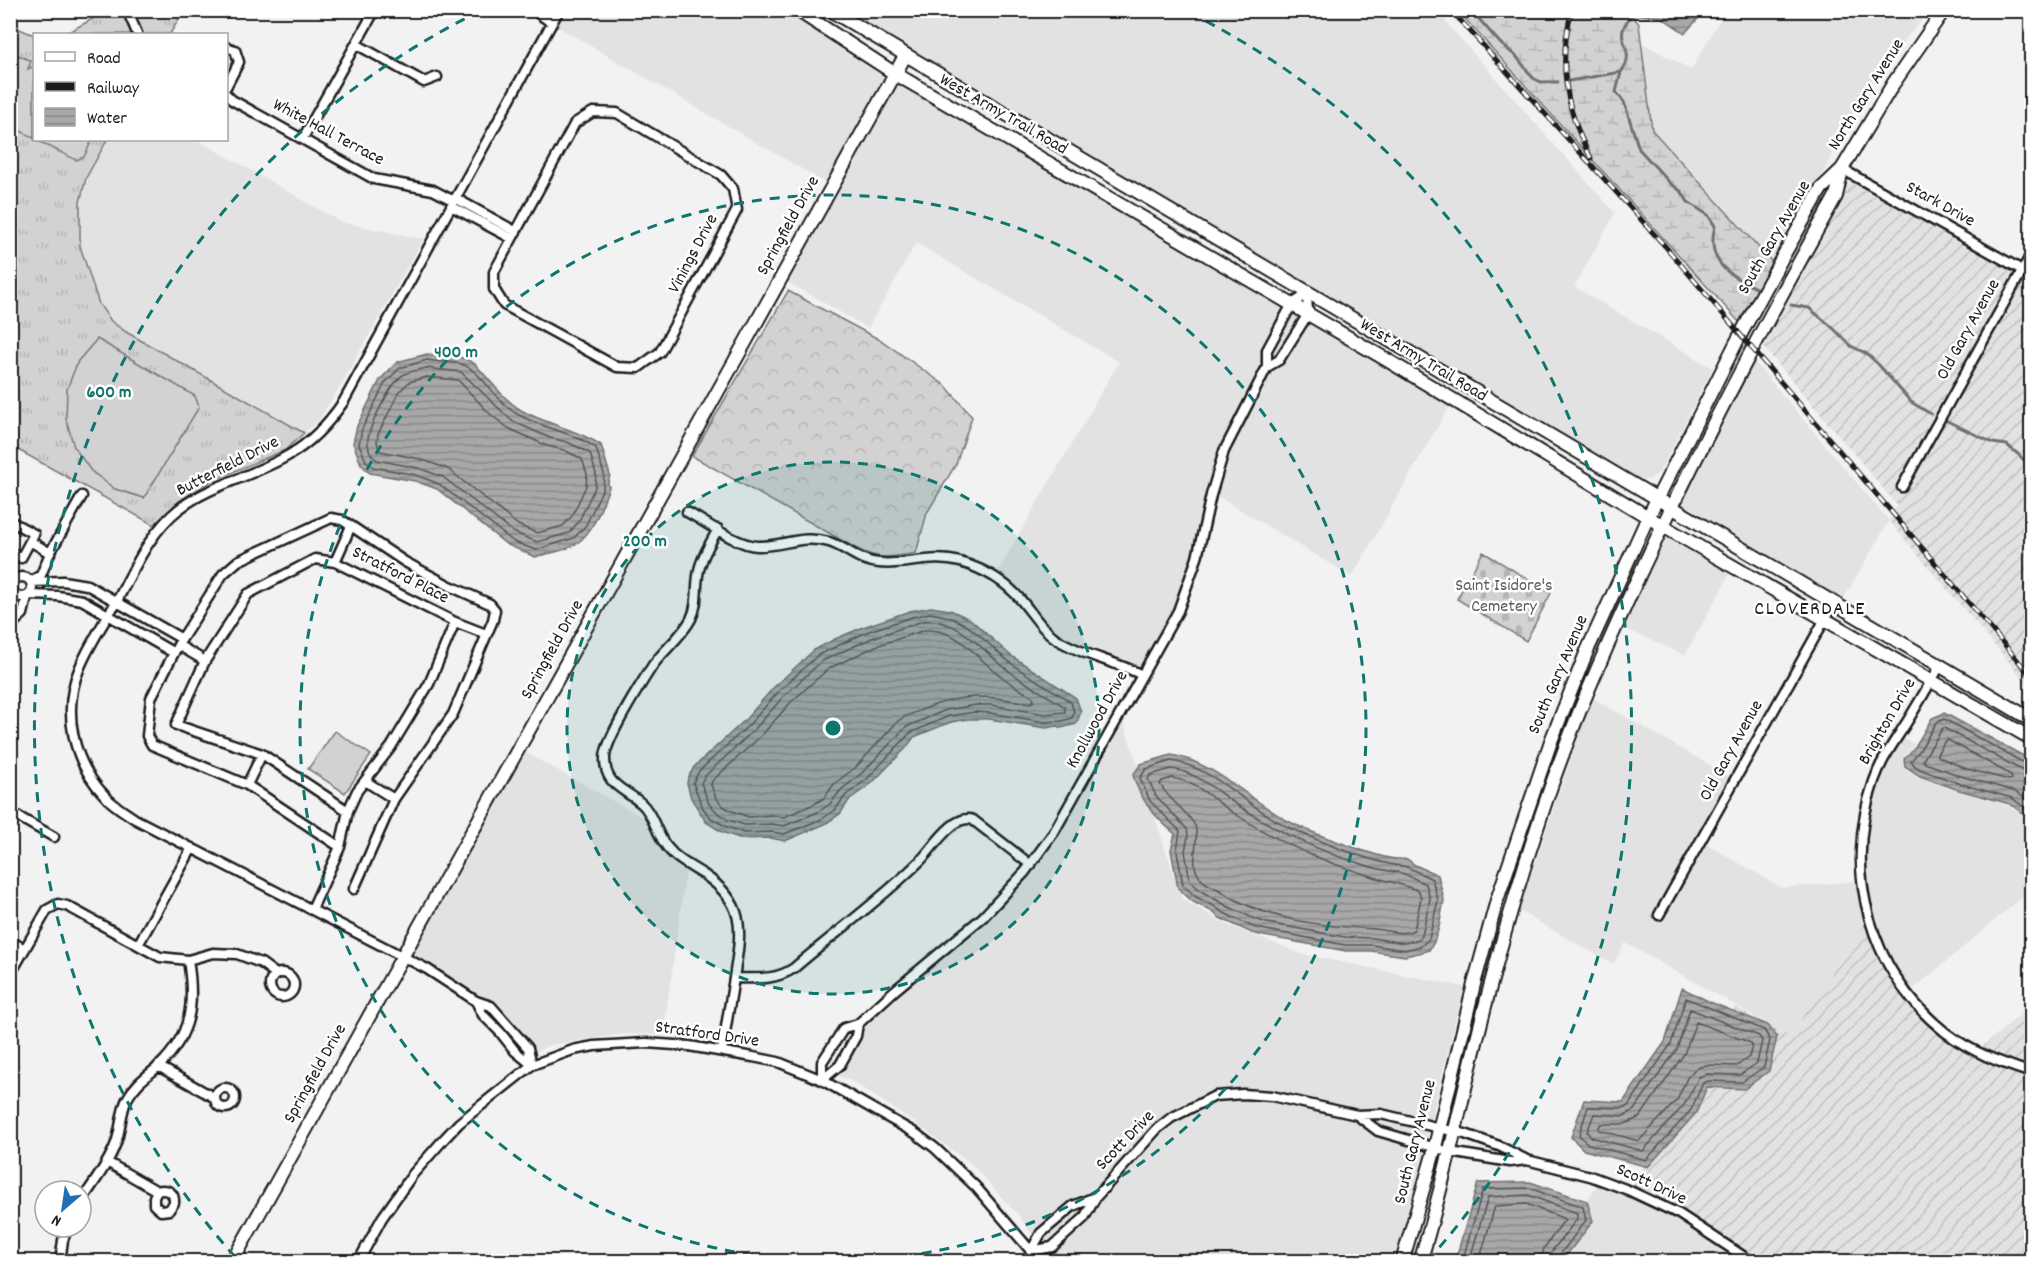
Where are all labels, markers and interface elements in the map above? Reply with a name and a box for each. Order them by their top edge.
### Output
legend [33,33,228,141]
street label: North Gary Avenue [1823,34,1911,156]
text: Road [87,47,121,72]
street label: West Army Trail Road [934,68,1072,162]
text: Railway [87,77,140,102]
street label: White Hall Terrace [268,93,388,173]
text: Water [87,107,127,132]
street label: Springfield Drive [751,172,827,280]
street label: South Gary Avenue [1732,176,1818,299]
street label: Stark Drive [1901,176,1979,234]
street label: Vinings Drive [663,210,725,298]
street label: Old Gary Avenue [1931,275,2007,385]
street label: West Army Trail Road [1355,313,1491,409]
text: 400 m [434,341,478,366]
text: 600 m [87,381,131,406]
street label: Butterfield Drive [172,430,284,504]
text: 200 m [623,530,667,555]
street label: Stratford Place [347,541,453,611]
park label: Saint Isidore's Cemetery [1455,574,1553,620]
street label: Springfield Drive [515,596,591,704]
district label: CLOVERDALE [1754,596,1866,624]
street label: South Gary Avenue [1523,611,1595,739]
street label: Knollwood Drive [1061,667,1135,773]
street label: Brighton Drive [1853,674,1923,770]
street label: Old Gary Avenue [1694,696,1770,806]
centre of rings [823,718,843,738]
street label: Stratford Drive [653,1015,761,1055]
street label: Springfield Drive [278,1020,354,1128]
street label: South Gary Avenue [1388,1077,1444,1207]
street label: Scott Drive [1091,1105,1161,1177]
street label: Scott Drive [1612,1158,1690,1212]
north arrow [33,1179,93,1239]
text: N [48,1208,66,1232]

